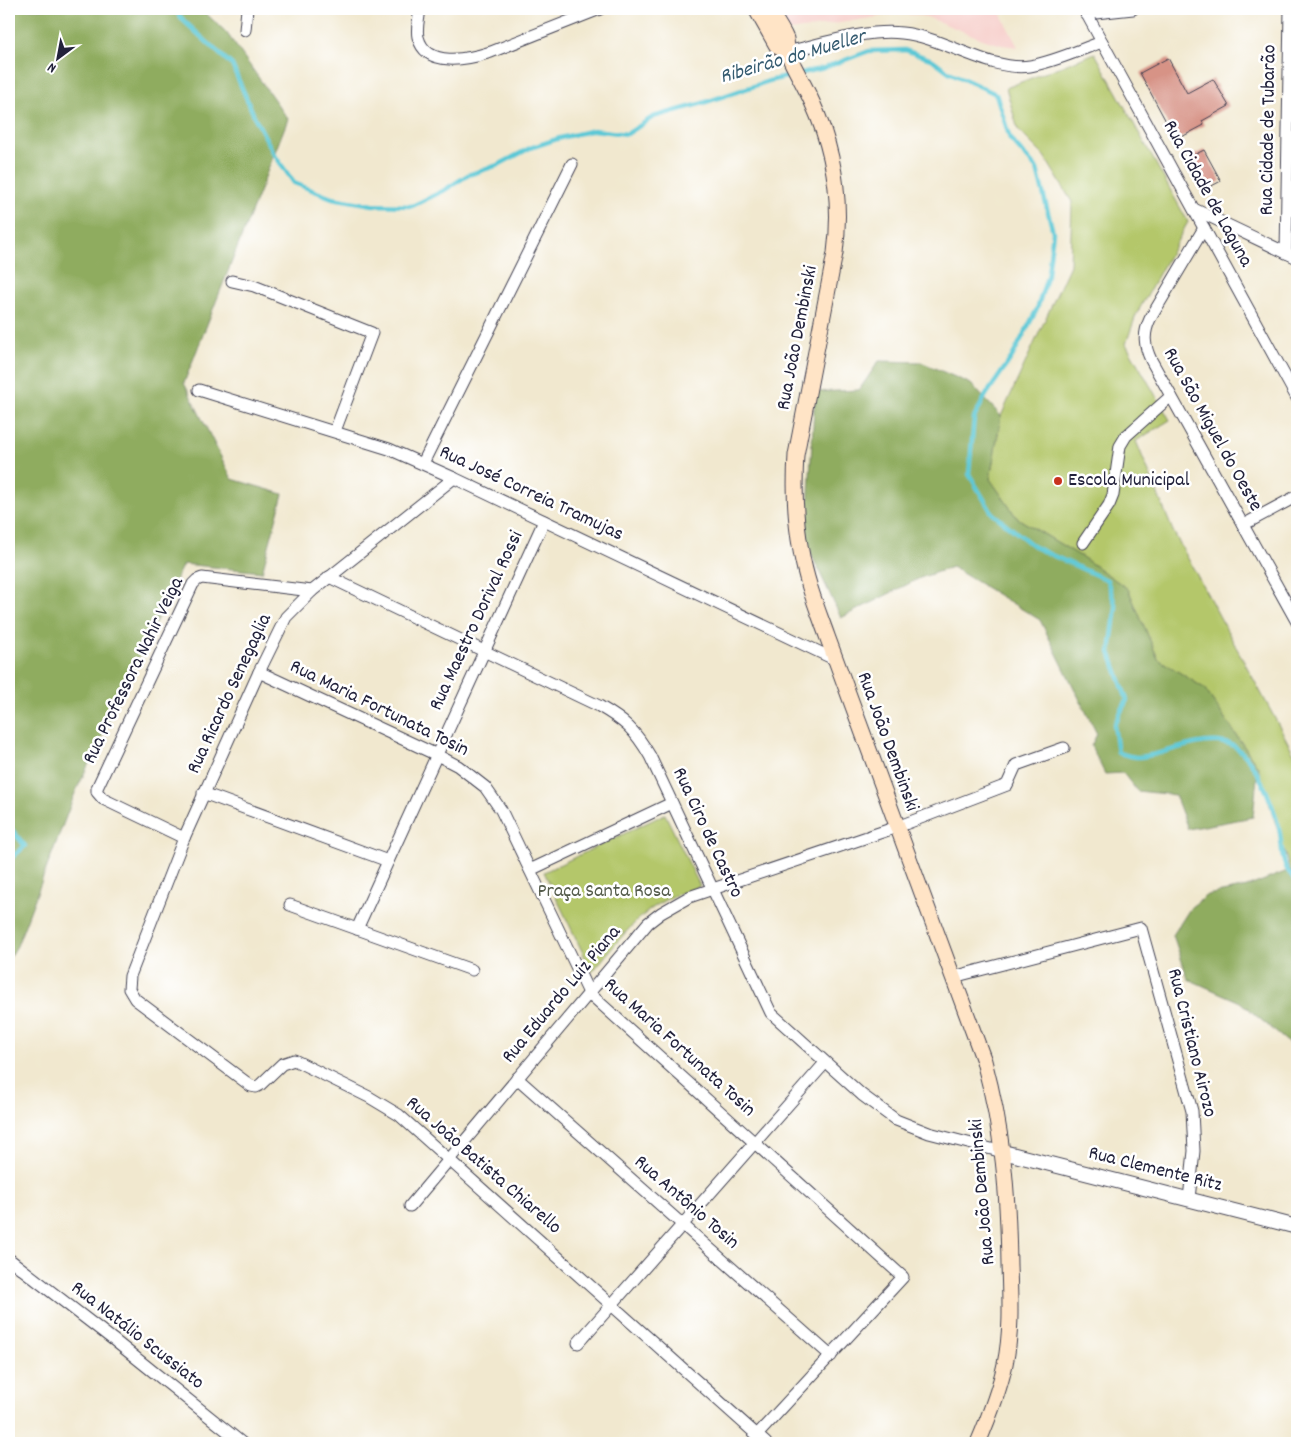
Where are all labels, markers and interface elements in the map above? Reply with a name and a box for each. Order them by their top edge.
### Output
water label: Ribeirão do Mueller [717,22,871,93]
north arrow [32,32,82,82]
street label: Rua Cidade de Tubarão [1254,44,1284,216]
text: N [44,57,60,78]
street label: Rua Cidade de Laguna [1155,116,1259,273]
street label: Rua João Dembinski [770,263,826,413]
street label: Rua São Miguel do Oeste [1155,343,1269,517]
street label: Rua José Correia Tramujas [434,439,628,549]
place label: Escola Municipal [1068,467,1190,495]
marker: Escola Municipal [1052,475,1064,487]
street label: Rua Maestro Dorival Rossi [423,526,531,715]
street label: Rua Professora Nahir Veiga [76,572,192,769]
street label: Rua Ricardo Senegaglia [181,609,280,779]
street label: Rua Maria Fortunata Tosin [285,653,473,765]
street label: Rua João Dembinski [849,668,925,816]
street label: Rua Ciro de Castro [665,763,750,903]
park label: Praça Santa Rosa [537,878,671,906]
street label: Rua Eduardo Luiz Piana [496,919,629,1070]
street label: Rua Cristiano Airozo [1159,966,1223,1120]
street label: Rua Maria Fortunata Tosin [597,972,761,1124]
street label: Rua João Batista Chiarello [399,1090,567,1242]
street label: Rua João Dembinski [963,1117,1003,1266]
street label: Rua Clemente Ritz [1085,1140,1225,1200]
street label: Rua Antônio Tosin [627,1149,745,1257]
street label: Rua Natálio Scussiato [64,1275,210,1397]

